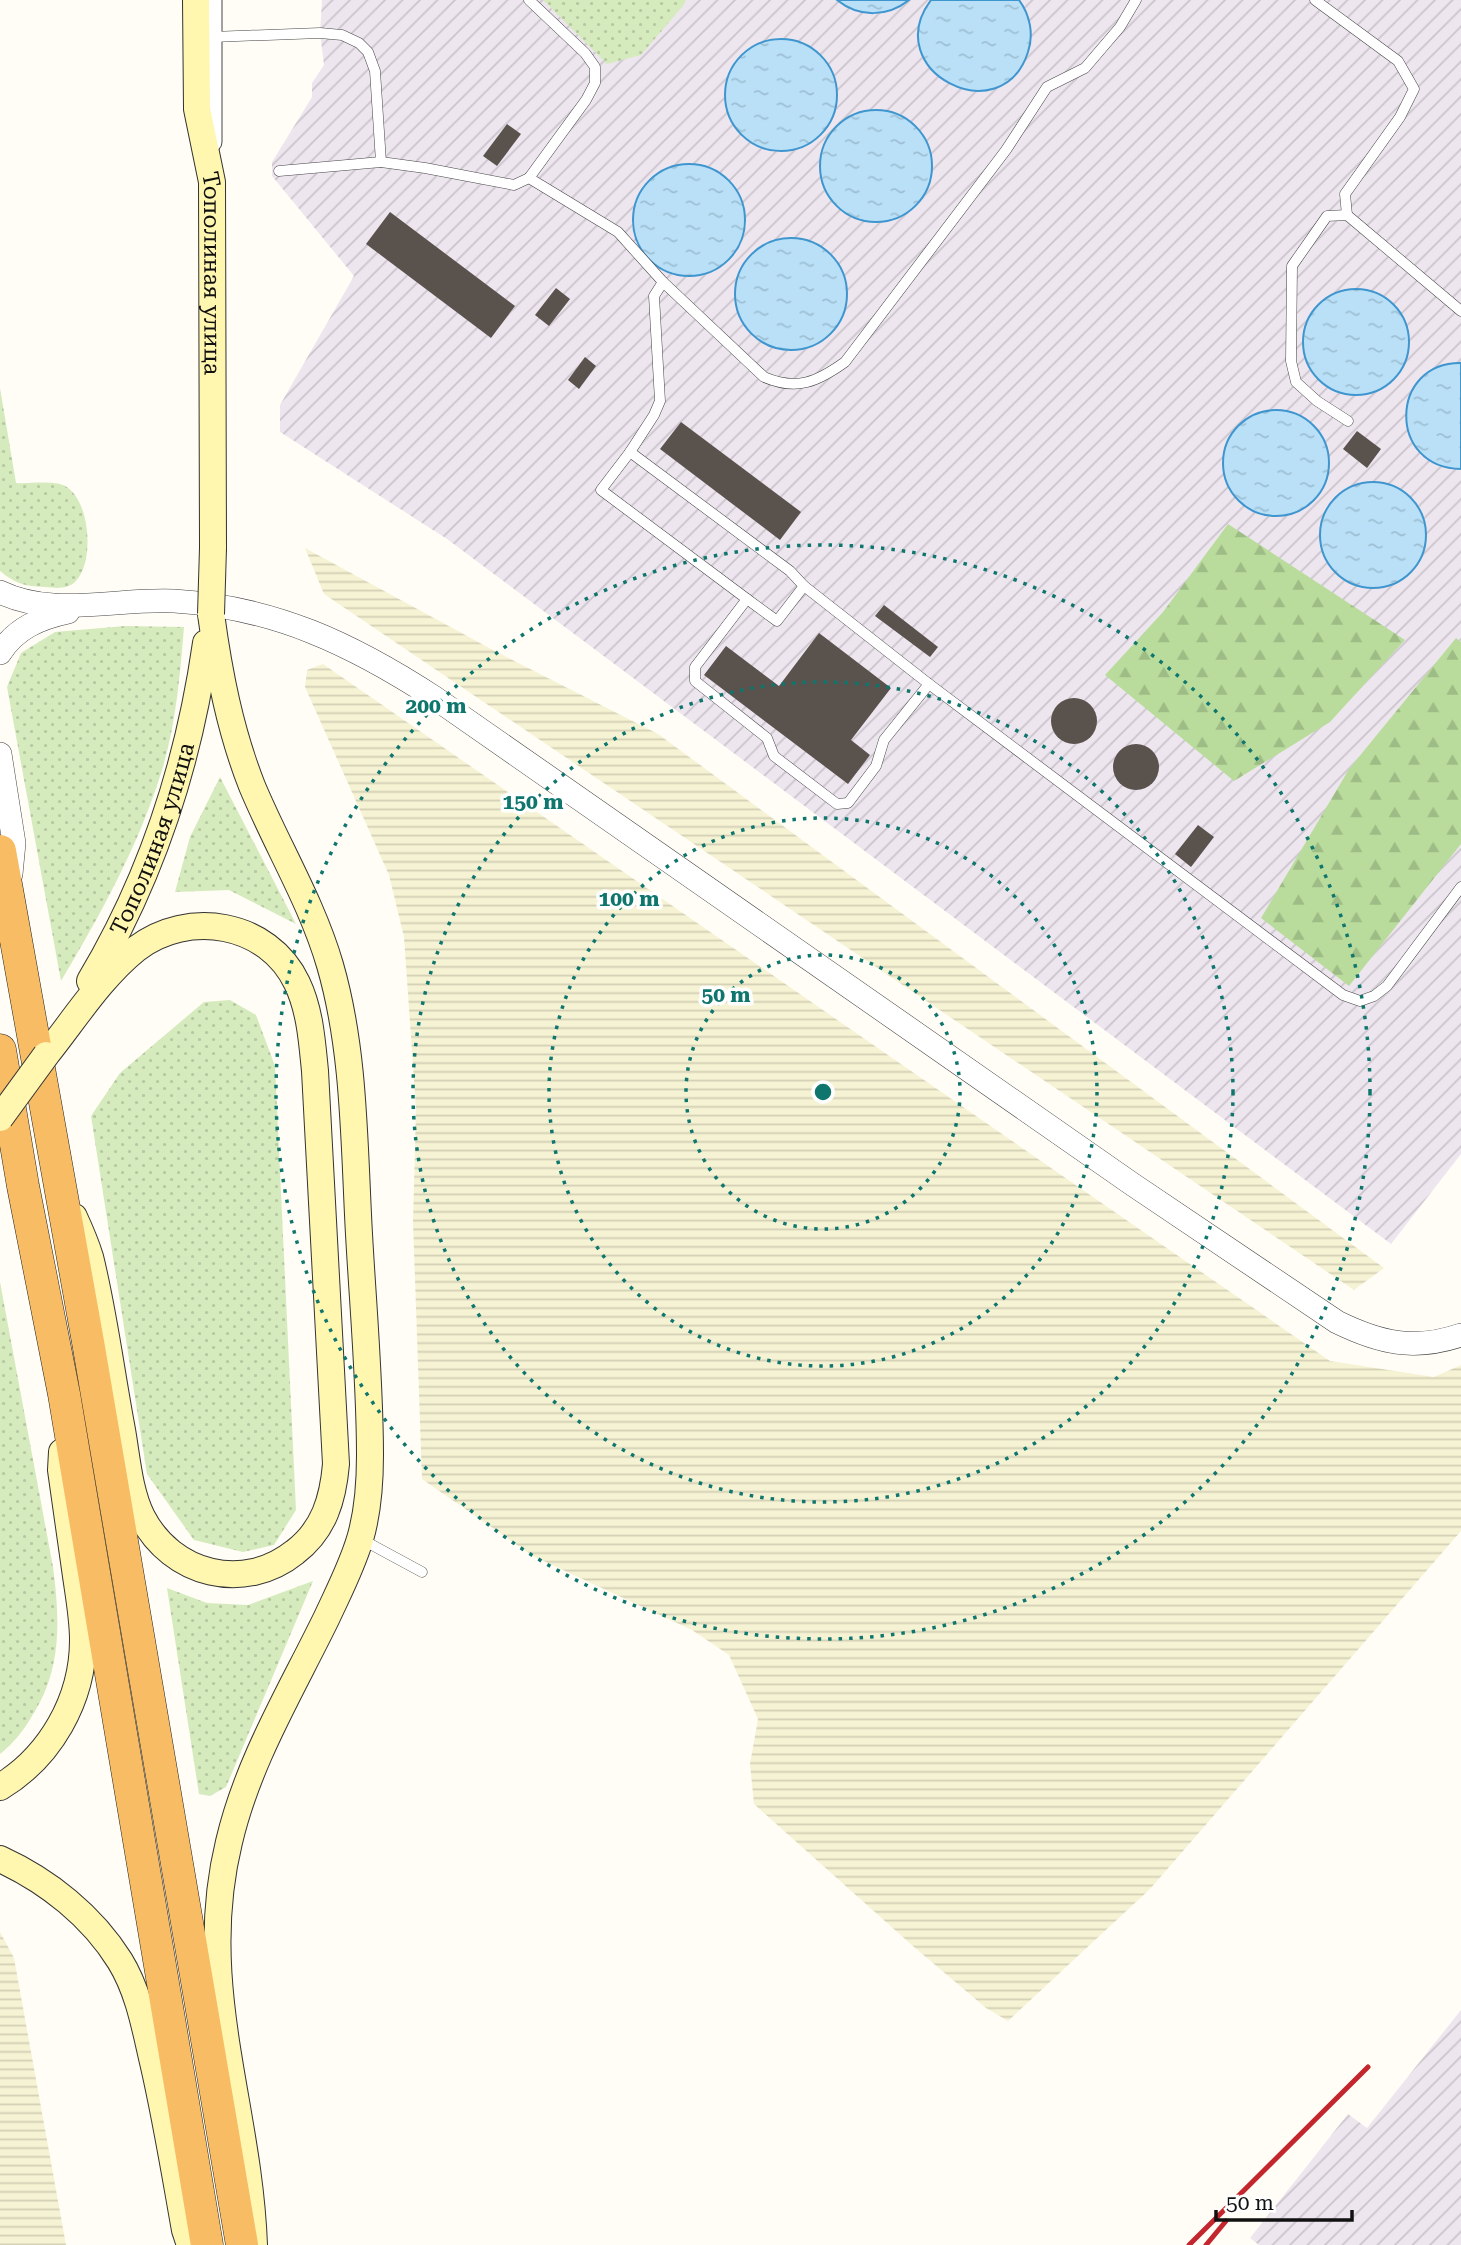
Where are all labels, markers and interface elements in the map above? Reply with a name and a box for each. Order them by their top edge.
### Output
street label: Тополиная улица [197,169,226,376]
text: 200 m [406,694,466,718]
street label: Тополиная улица [104,739,200,940]
text: 150 m [503,790,563,814]
text: 100 m [599,887,659,911]
text: 50 m [701,983,751,1007]
centre of rings [811,1080,835,1104]
scale bar [1216,2178,1352,2222]
text: 50 m [1226,2191,1274,2215]

